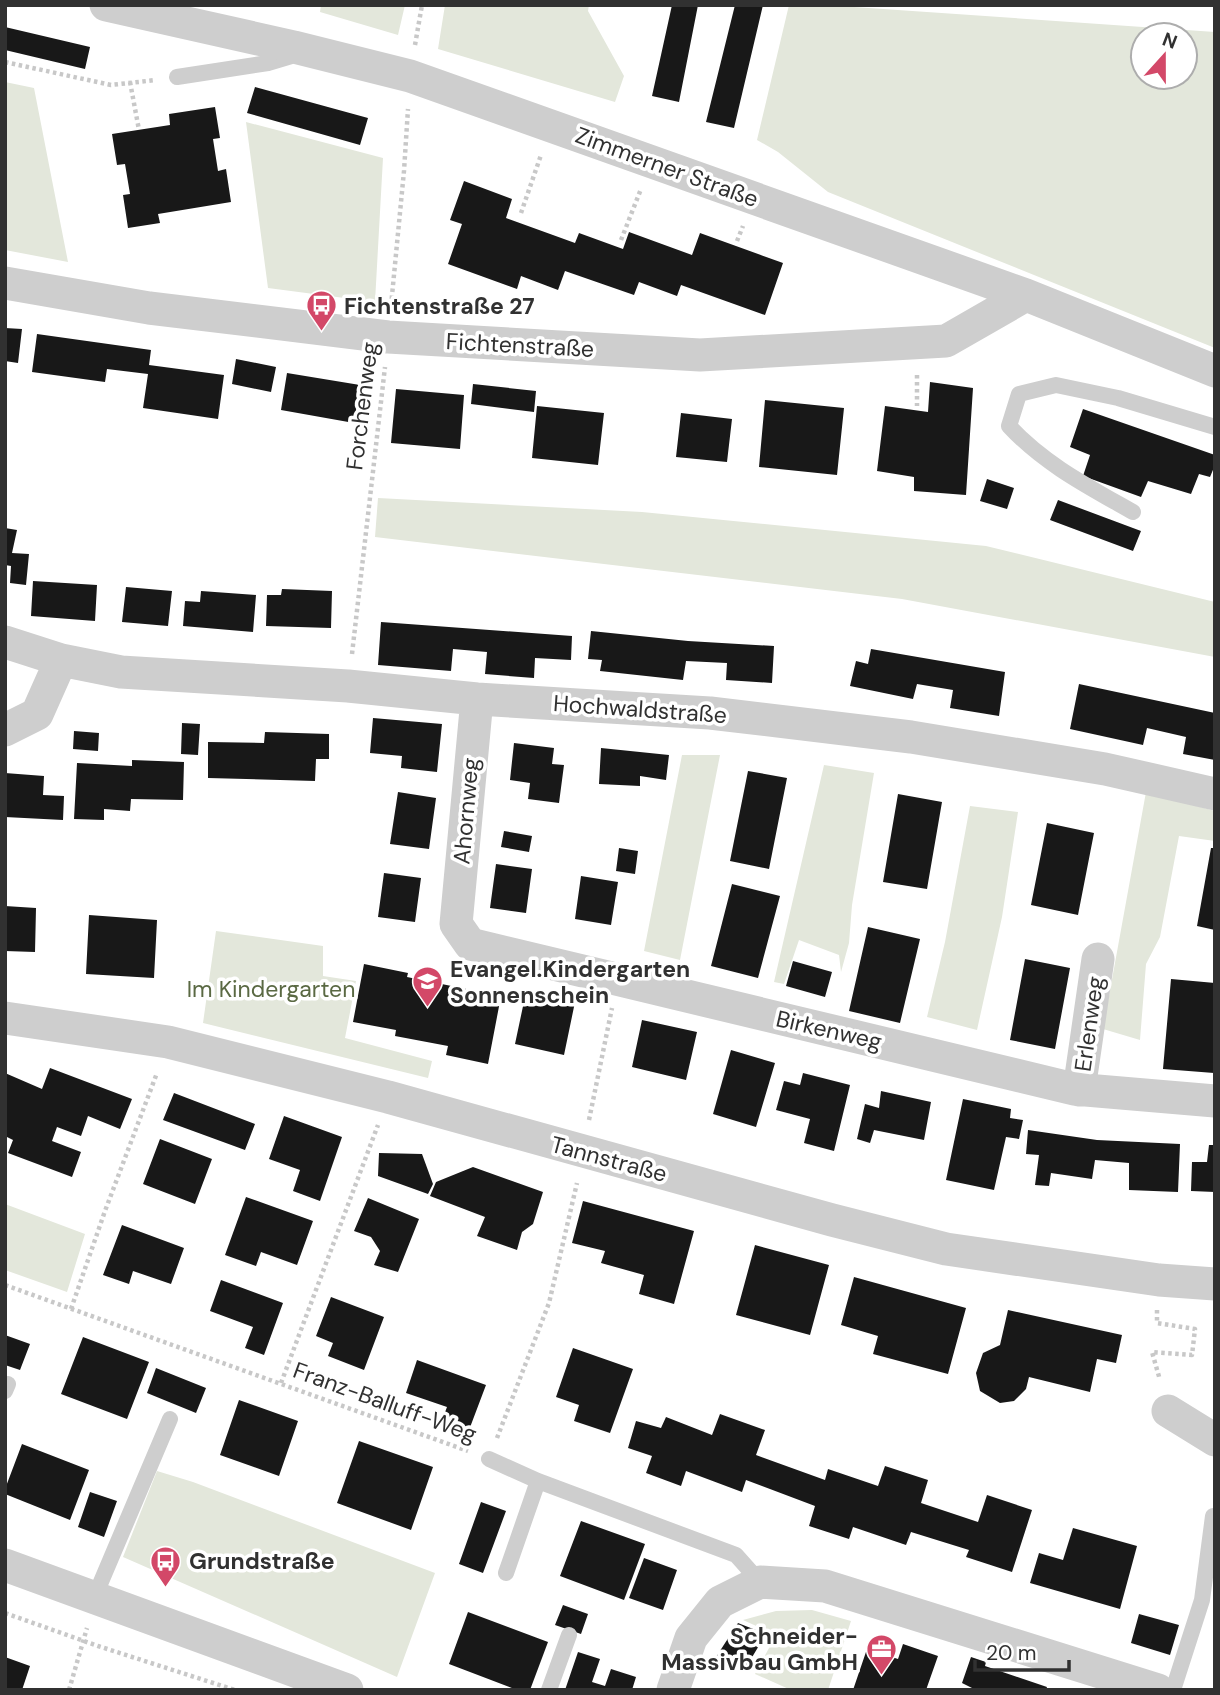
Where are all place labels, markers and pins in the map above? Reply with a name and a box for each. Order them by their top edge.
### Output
bus stop icon: Fichtenstraße 27 [304,289,338,333]
place label: Fichtenstraße 27 [344,291,535,321]
place label: Evangel.Kindergarten Sonnenschein [450,954,690,1010]
school or university icon: Evangel.Kindergarten Sonnenschein [410,965,444,1009]
bus stop icon: Grundstraße [149,1544,183,1588]
place label: Grundstraße [189,1546,335,1576]
place label: Schneider- Massivbau GmbH [661,1621,858,1677]
office icon: Schneider- Massivbau GmbH [864,1632,898,1676]

